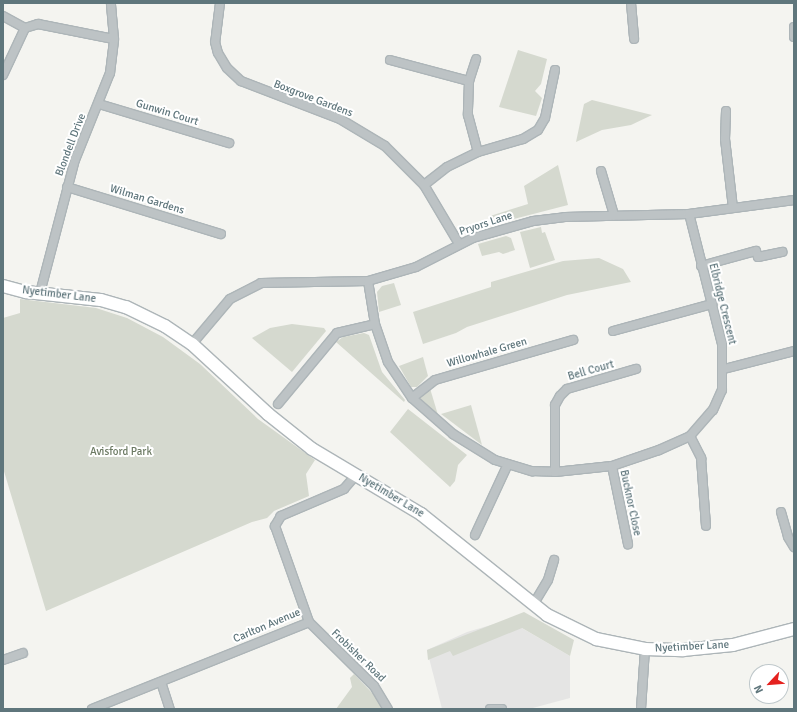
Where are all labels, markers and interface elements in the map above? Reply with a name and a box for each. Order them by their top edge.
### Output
street label: Boxgrove Gardens [271,78,355,120]
street label: Gunwin Court [134,97,200,129]
street label: Blondell Drive [53,112,89,178]
street label: Wilman Gardens [108,182,186,218]
street label: Pryors Lane [458,209,514,239]
street label: Elbridge Crescent [706,262,738,346]
street label: Nyetimber Lane [21,284,97,306]
street label: Willowhale Green [445,335,529,371]
street label: Bell Court [566,358,616,384]
park label: Avisford Park [90,445,152,459]
street label: Bucknor Close [617,469,643,537]
street label: Nyetimber Lane [356,471,426,521]
street label: Carlton Avenue [231,606,303,646]
street label: Frobisher Road [328,627,388,685]
street label: Nyetimber Lane [655,638,729,656]
north arrow [749,664,789,704]
text: N [751,683,766,695]

